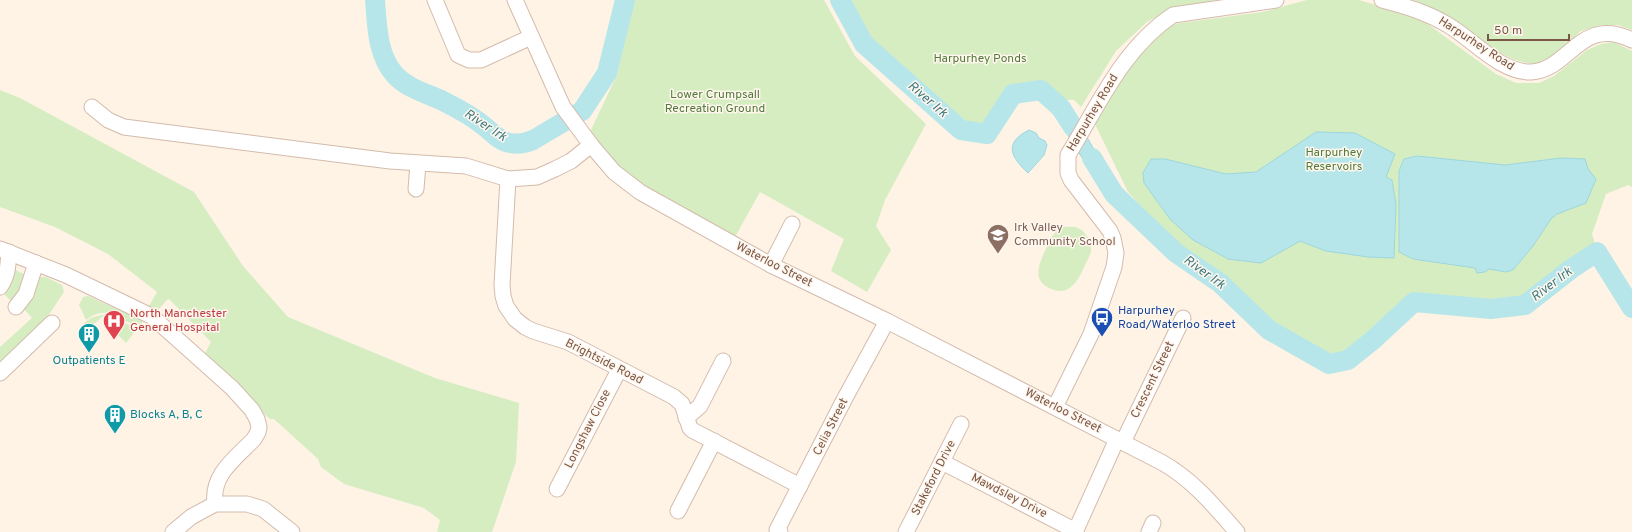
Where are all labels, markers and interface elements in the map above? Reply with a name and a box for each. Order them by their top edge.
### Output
street label: Harpurhey Road [1435,13,1517,75]
scale bar [1488,16,1569,42]
text: 50 m [1494,23,1522,39]
park label: Harpurhey Ponds [933,51,1027,67]
street label: Harpurhey Road [1064,71,1122,155]
water label: River Irk [904,78,950,122]
park label: Lower Crumpsall Recreation Ground [665,87,765,117]
water label: River Irk [461,106,510,146]
park label: Harpurhey Reservoirs [1306,145,1362,175]
place label: Irk Valley Community School [1014,220,1116,250]
school or university icon: Irk Valley Community School [985,222,1011,255]
street label: Waterloo Street [733,239,815,291]
water label: River Irk [1180,253,1228,294]
water label: River Irk [1528,264,1576,306]
place label: Harpurhey Road/Waterloo Street [1118,303,1236,333]
bus stop icon: Harpurhey Road/Waterloo Street [1089,305,1115,338]
place label: North Manchester General Hospital [130,306,227,336]
hospital icon: North Manchester General Hospital [101,308,127,341]
building icon: Outpatients E [76,321,102,354]
street label: Brightside Road [562,335,646,389]
street label: Crescent Street [1127,339,1179,421]
place label: Outpatients E [52,353,126,369]
street label: Waterloo Street [1022,385,1104,437]
street label: Longshaw Close [561,387,615,471]
street label: Celia Street [810,395,852,459]
building icon: Blocks A, B, C [102,402,128,435]
place label: Blocks A, B, C [130,407,203,423]
street label: Stakeford Drive [908,438,960,518]
street label: Mawdsley Drive [968,470,1050,522]

